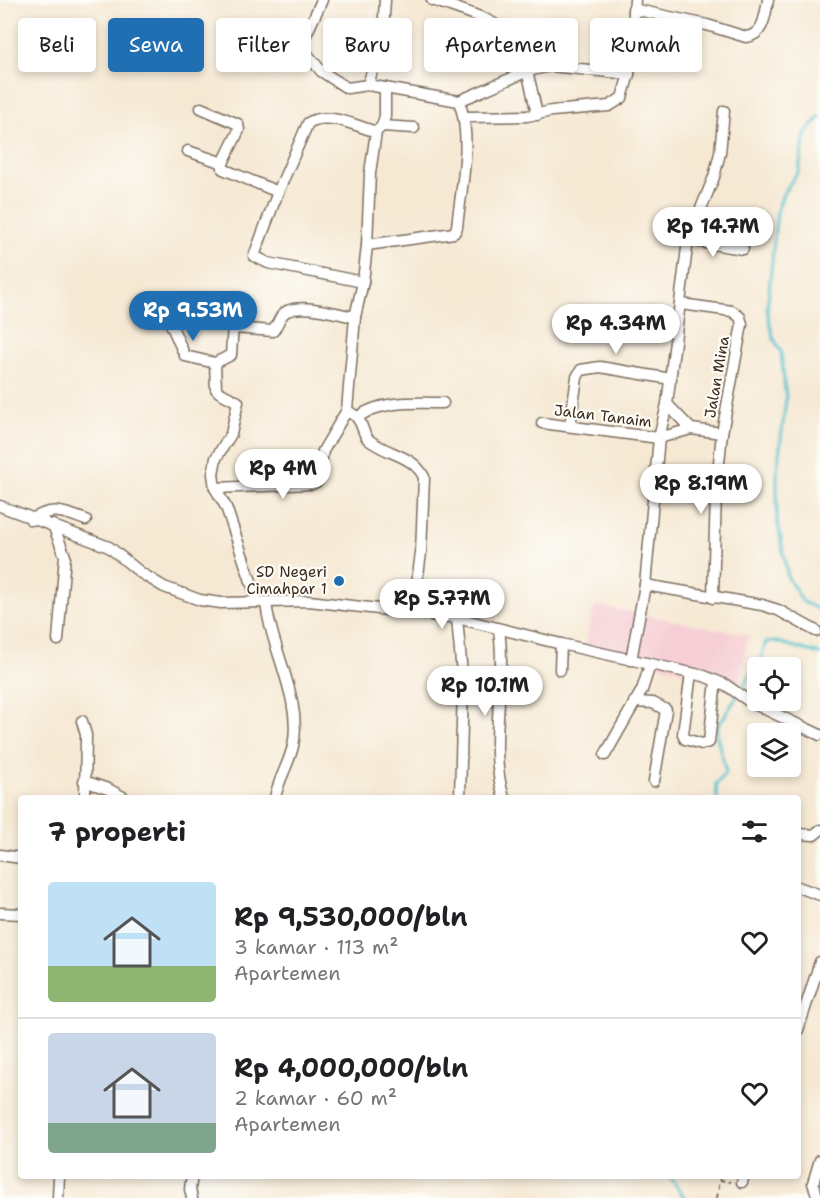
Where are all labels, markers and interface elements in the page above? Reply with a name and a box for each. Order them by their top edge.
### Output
chip: Beli [18,18,96,72]
chip: Sewa [108,18,204,72]
chip: Filter [216,18,311,72]
chip: Baru [323,18,412,72]
chip: Apartemen [424,18,578,72]
chip: Rumah [590,18,702,72]
pin: Rp 14.7M [651,207,775,258]
text: Rp 14.7M [666,213,760,239]
pin: Rp 9.53M [131,291,255,342]
text: Rp 9.53M [143,297,243,323]
pin: Rp 4.34M [554,304,678,355]
text: Rp 4.34M [566,310,666,336]
street label: Jalan Mina [700,334,734,420]
street label: Jalan Tanaim [553,400,653,432]
pin: Rp 4M [241,449,325,500]
text: Rp 4M [249,455,317,481]
pin: Rp 8.19M [639,464,763,515]
text: Rp 8.19M [654,470,748,496]
place label: SD Negeri Cimahpar 1 [246,562,327,599]
marker: SD Negeri Cimahpar 1 [332,574,346,588]
pin: Rp 5.77M [380,579,504,630]
text: Rp 5.77M [394,585,490,611]
map controls [747,657,801,777]
button: locate [747,657,801,711]
pin: Rp 10.1M [423,666,547,717]
text: Rp 10.1M [441,672,529,698]
button: layers [747,723,801,777]
text: 7 properti [48,814,186,849]
icon: filters [738,815,771,848]
text: Rp 9,530,000/bln [234,899,468,934]
icon: home [96,906,168,978]
icon: heart [738,926,771,959]
text: 3 kamar · 113 m² [234,934,399,960]
text: Apartemen [234,960,341,986]
text: Rp 4,000,000/bln [234,1050,468,1085]
icon: home [96,1057,168,1129]
icon: heart [738,1077,771,1110]
text: 2 kamar · 60 m² [234,1085,397,1111]
text: Apartemen [234,1111,341,1137]

